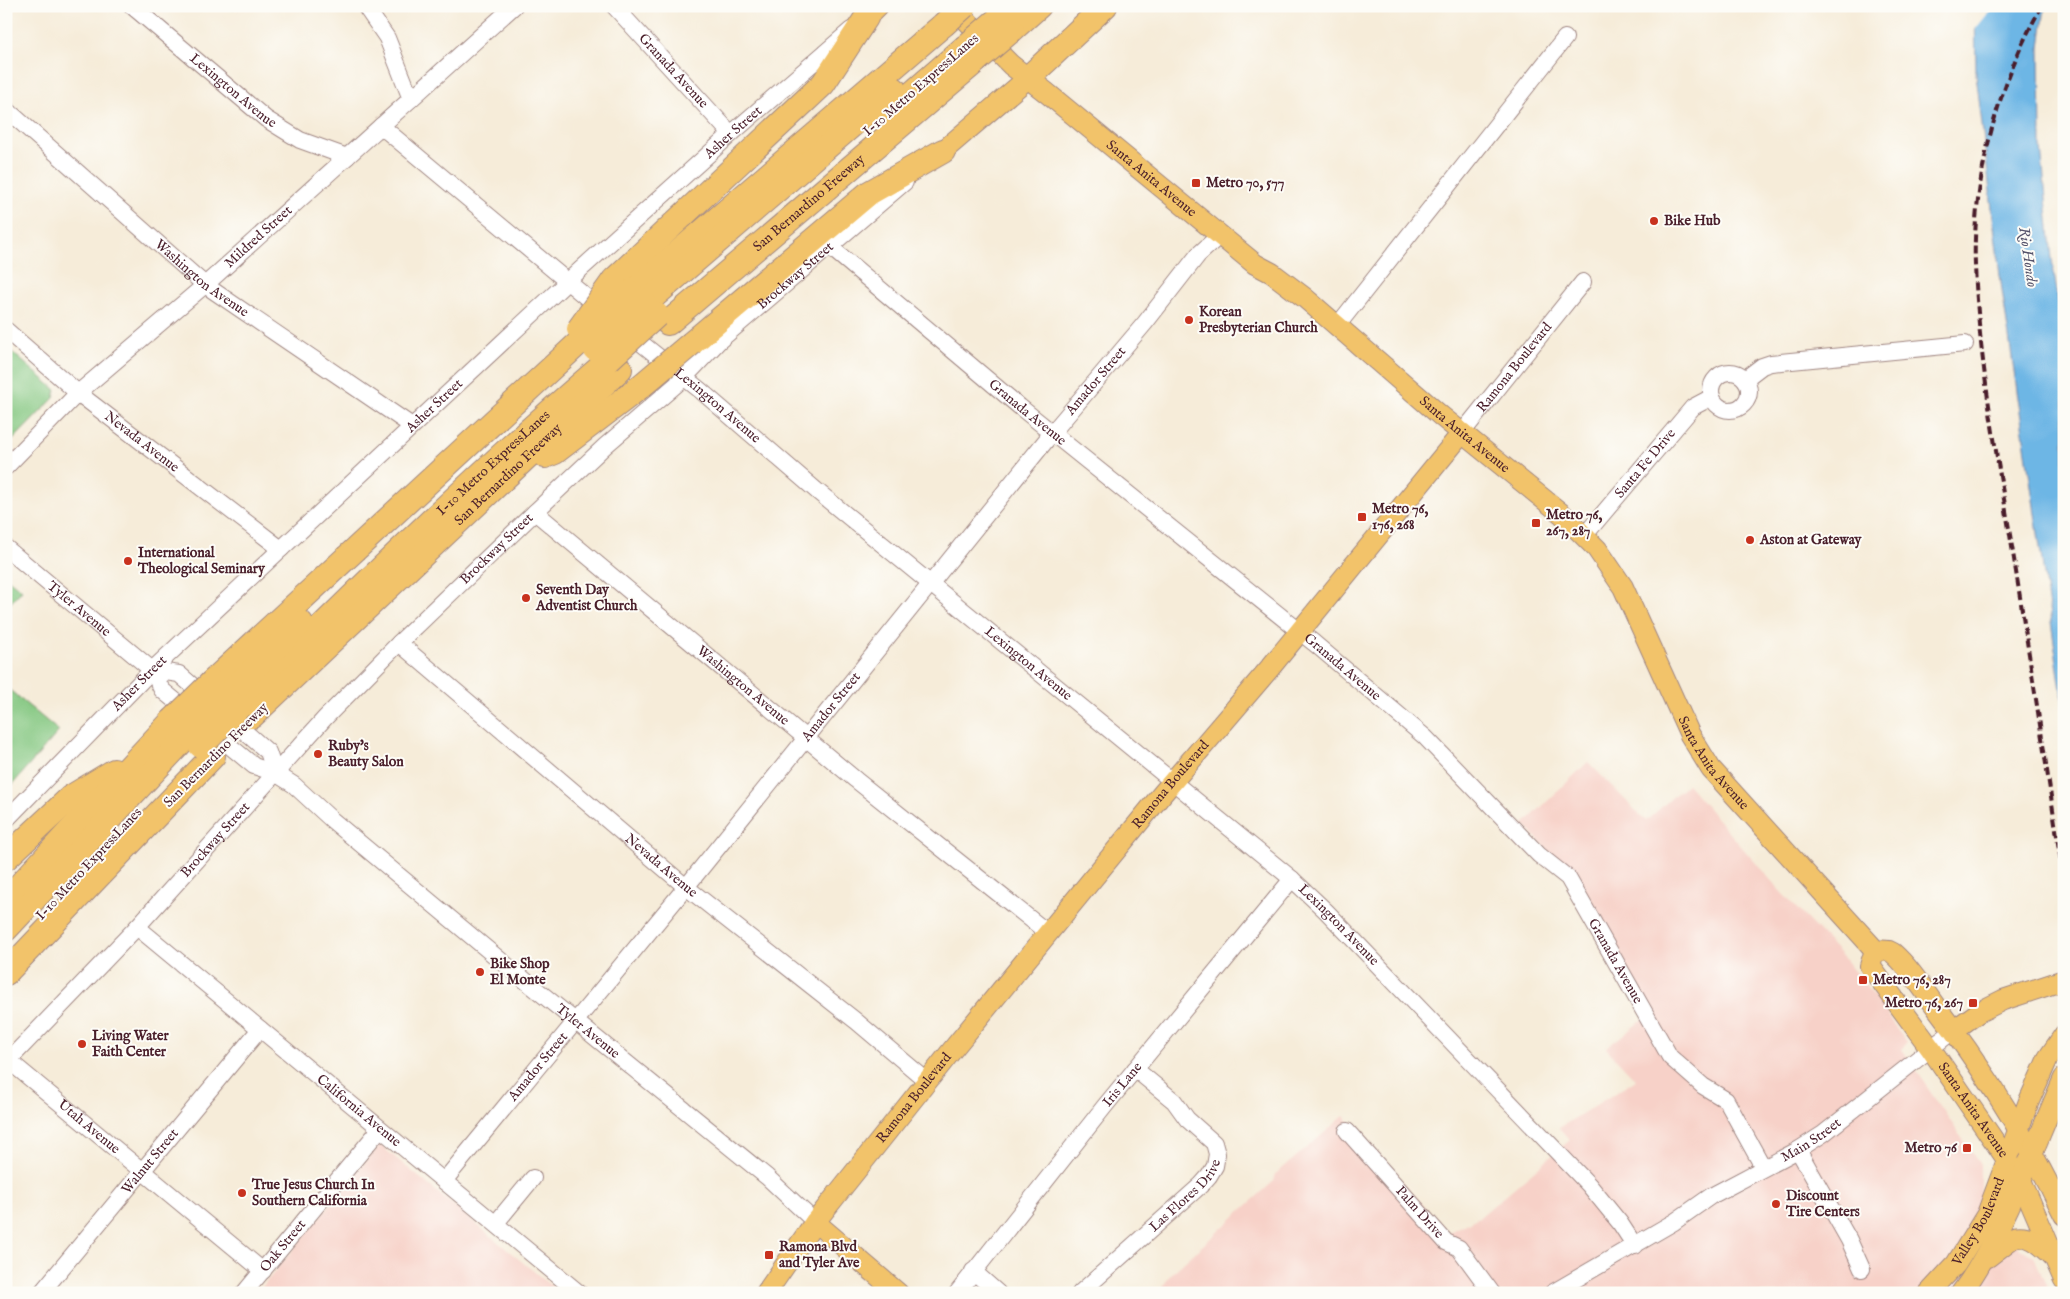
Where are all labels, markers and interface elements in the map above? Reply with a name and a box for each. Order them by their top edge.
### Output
street label: Granada Avenue [635,30,713,113]
street label: I-10 Metro ExpressLanes [859,30,983,140]
street label: Lexington Avenue [186,49,280,133]
street label: Asher Street [700,102,766,163]
street label: Santa Anita Avenue [1102,136,1201,222]
street label: San Bernardino Freeway [749,150,869,256]
place label: Metro 70, 577 [1206,174,1285,192]
marker: Metro 70, 577 [1190,177,1202,189]
street label: Mildred Street [221,201,296,272]
place label: Bike Hub [1664,212,1721,230]
marker: Bike Hub [1648,215,1660,227]
water label: Rio Hondo [2014,226,2042,288]
street label: Washington Avenue [151,236,253,321]
street label: Brockway Street [753,238,838,314]
place label: Korean Presbyterian Church [1199,303,1318,337]
marker: Korean Presbyterian Church [1183,314,1195,326]
street label: Ramona Boulevard [1473,318,1556,416]
street label: Amador Street [1061,343,1130,420]
street label: Lexington Avenue [670,364,765,448]
street label: Asher Street [401,375,467,437]
street label: Granada Avenue [985,375,1070,450]
street label: Santa Anita Avenue [1415,392,1514,477]
street label: I-10 Metro ExpressLanes [433,406,554,520]
street label: Nevada Avenue [101,407,183,477]
street label: San Bernardino Freeway [451,419,566,530]
street label: Santa Fe Drive [1611,425,1680,502]
place label: Metro 76, 176, 268 [1372,500,1428,534]
place label: Metro 76, 267, 287 [1546,506,1602,540]
street label: Brockway Street [456,509,537,588]
marker: Metro 76, 176, 268 [1356,511,1368,523]
marker: Metro 76, 267, 287 [1530,517,1542,529]
place label: Aston at Gateway [1759,531,1863,549]
marker: Aston at Gateway [1744,534,1756,546]
place label: International Theological Seminary [137,544,266,578]
marker: International Theological Seminary [122,555,134,567]
street label: Tyler Avenue [43,577,115,641]
place label: Seventh Day Adventist Church [535,581,638,615]
marker: Seventh Day Adventist Church [520,592,532,604]
street label: Lexington Avenue [981,622,1076,705]
street label: Granada Avenue [1300,629,1385,705]
street label: Washington Avenue [693,642,794,730]
street label: Asher Street [107,651,171,716]
street label: Amador Street [797,668,865,746]
street label: San Bernardino Freeway [160,699,272,811]
street label: Santa Anita Avenue [1674,713,1753,814]
street label: Ramona Boulevard [1128,736,1213,833]
place label: Ruby's Beauty Salon [328,737,404,771]
marker: Ruby's Beauty Salon [312,748,324,760]
street label: Brockway Street [177,798,254,881]
street label: I-10 Metro ExpressLanes [32,804,146,924]
street label: Nevada Avenue [621,830,702,902]
street label: Lexington Avenue [1294,880,1383,970]
street label: Granada Avenue [1584,915,1647,1007]
place label: Bike Shop El Monte [490,955,550,989]
marker: Bike Shop El Monte [474,966,486,978]
place label: Metro 76, 287 [1873,971,1951,989]
marker: Metro 76, 287 [1857,974,1869,986]
place label: Metro 76, 267 [1885,994,1963,1012]
marker: Metro 76, 267 [1967,997,1979,1009]
street label: Tyler Avenue [552,1000,624,1063]
place label: Living Water Faith Center [92,1027,169,1061]
street label: Amador Street [504,1028,572,1106]
marker: Living Water Faith Center [76,1038,88,1050]
street label: Ramona Boulevard [872,1049,956,1147]
street label: Iris Lane [1099,1058,1147,1111]
street label: Santa Anita Avenue [1934,1059,2012,1162]
street label: California Avenue [313,1070,405,1151]
street label: Utah Avenue [54,1096,124,1158]
street label: Main Street [1778,1114,1845,1166]
street label: Walnut Street [118,1125,183,1198]
place label: Metro 76 [1905,1139,1958,1157]
marker: Metro 76 [1961,1142,1973,1154]
street label: Las Flores Drive [1145,1158,1225,1236]
street label: Valley Boulevard [1948,1174,2009,1270]
place label: True Jesus Church In Southern California [251,1176,375,1210]
street label: Palm Drive [1391,1182,1448,1243]
marker: True Jesus Church In Southern California [236,1187,248,1199]
place label: Discount Tire Centers [1785,1187,1860,1221]
marker: Discount Tire Centers [1770,1198,1782,1210]
street label: Oak Street [256,1216,310,1276]
place label: Ramona Blvd and Tyler Ave [779,1238,860,1272]
marker: Ramona Blvd and Tyler Ave [763,1249,775,1261]

